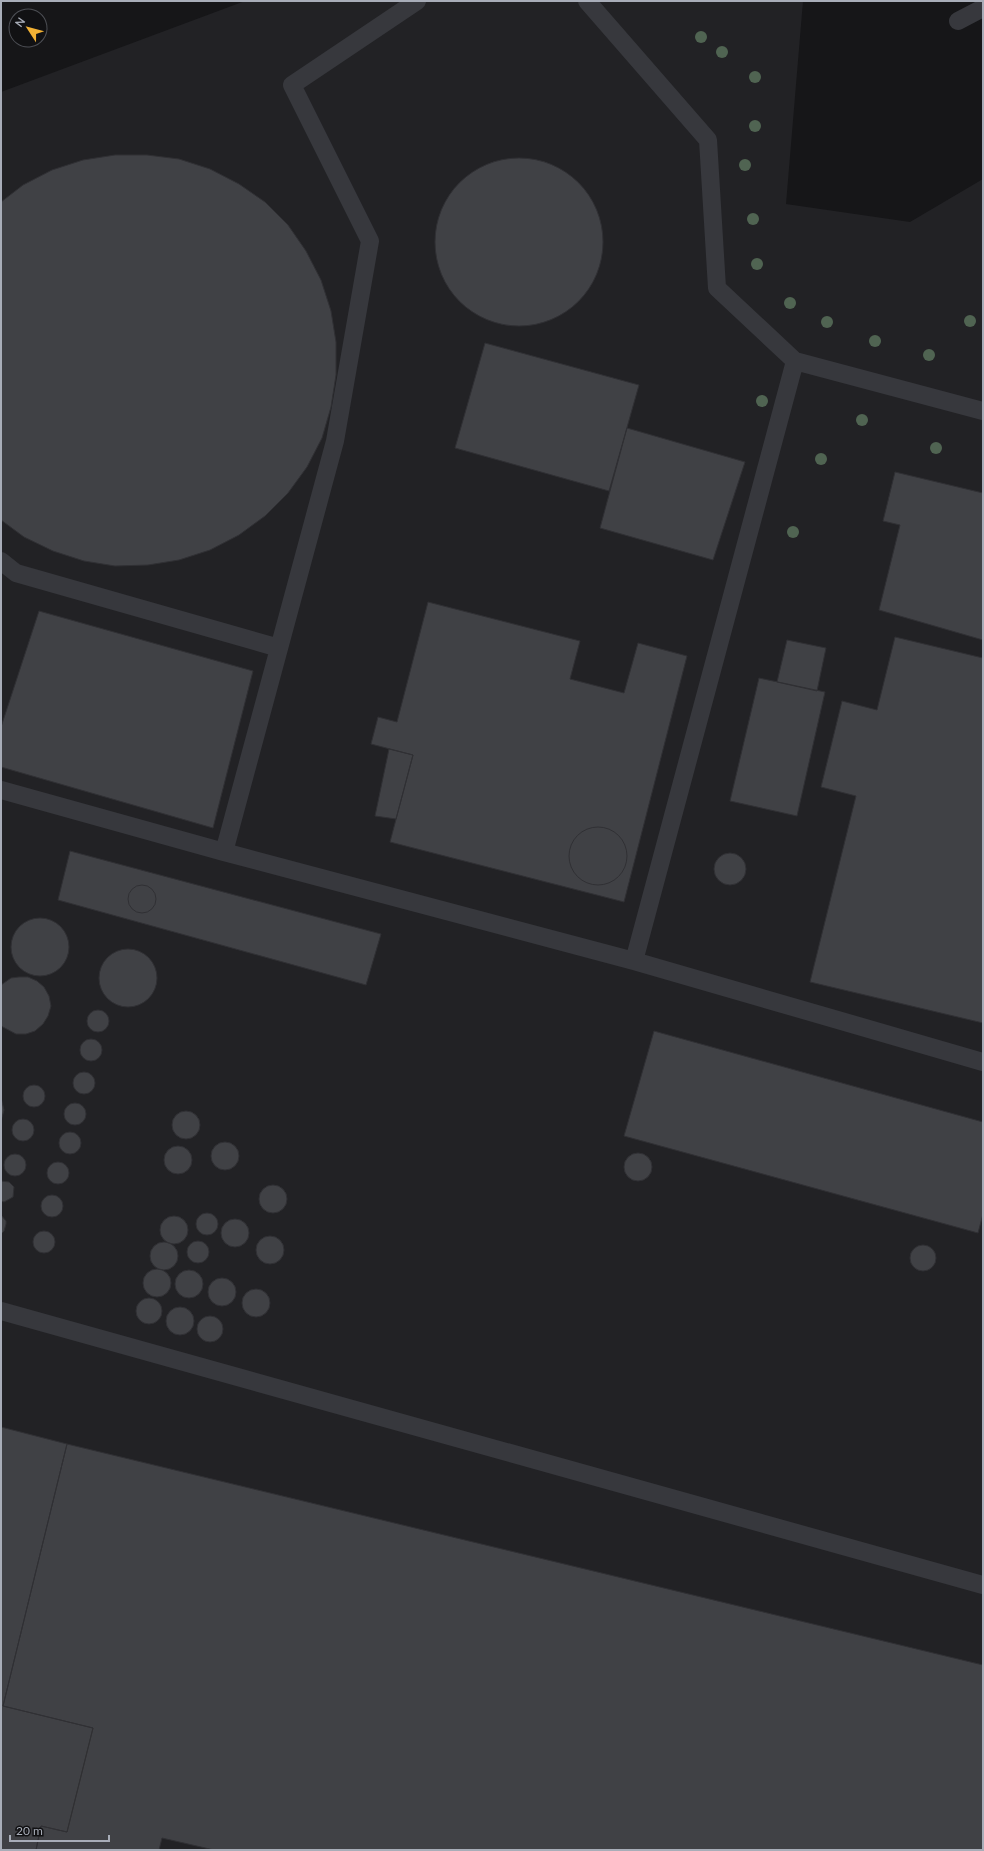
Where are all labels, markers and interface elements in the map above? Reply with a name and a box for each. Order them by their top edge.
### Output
north arrow [8,8,48,48]
text: N [12,15,27,29]
scale bar [10,1817,109,1843]
text: 20 m [16,1823,43,1838]

